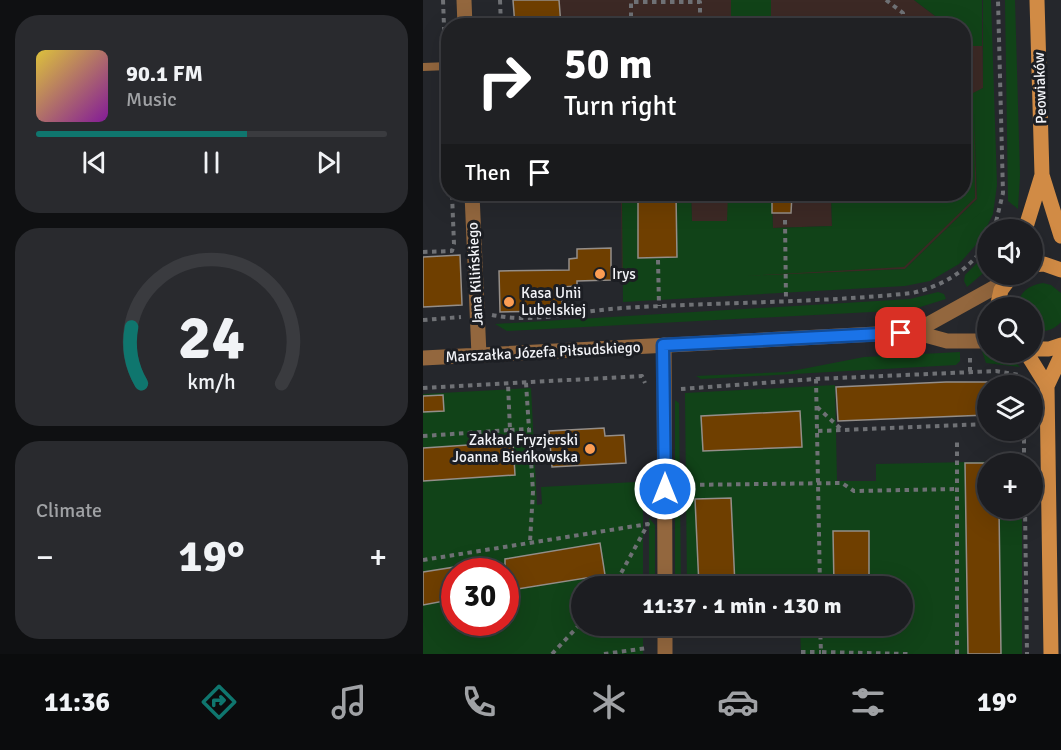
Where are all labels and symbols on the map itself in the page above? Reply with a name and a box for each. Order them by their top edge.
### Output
street label: Peowiaków [1030,52,1050,124]
street label: Jana Kilińskiego [463,221,487,326]
place label: Irys [612,265,636,283]
marker: Irys [593,267,607,281]
place label: Kasa Unii Lubelskiej [521,284,586,319]
marker: Kasa Unii Lubelskiej [502,295,516,309]
pin [875,307,926,358]
street label: Marszałka Józefa Piłsudskiego [445,338,641,366]
place label: Zakład Fryzjerski Joanna Bieńkowska [452,431,578,466]
marker: Zakład Fryzjerski Joanna Bieńkowska [583,442,597,456]
position arrow [633,457,697,521]
speed limit sign: 30 [441,558,519,636]

